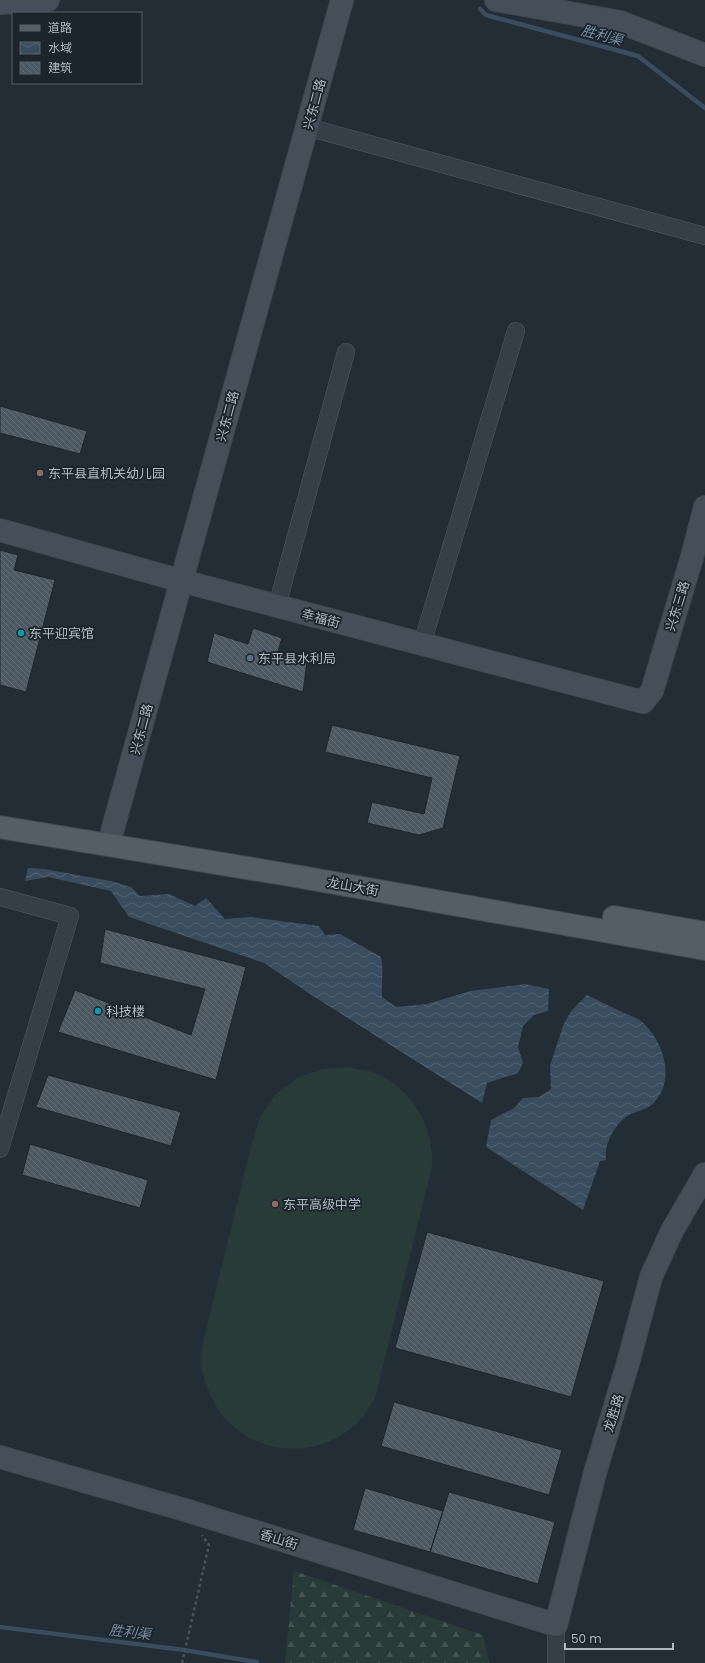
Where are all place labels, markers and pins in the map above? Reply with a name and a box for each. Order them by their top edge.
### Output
place label: 东平县直机关幼儿园 [48,464,165,483]
marker: 东平县直机关幼儿园 [35,468,45,478]
place label: 东平迎宾馆 [29,624,94,643]
marker: 东平迎宾馆 [16,628,26,638]
place label: 东平县水利局 [258,649,336,668]
marker: 东平县水利局 [245,653,255,663]
place label: 科技楼 [106,1002,145,1021]
marker: 科技楼 [93,1006,103,1016]
place label: 东平高级中学 [283,1195,361,1214]
marker: 东平高级中学 [270,1199,280,1209]

